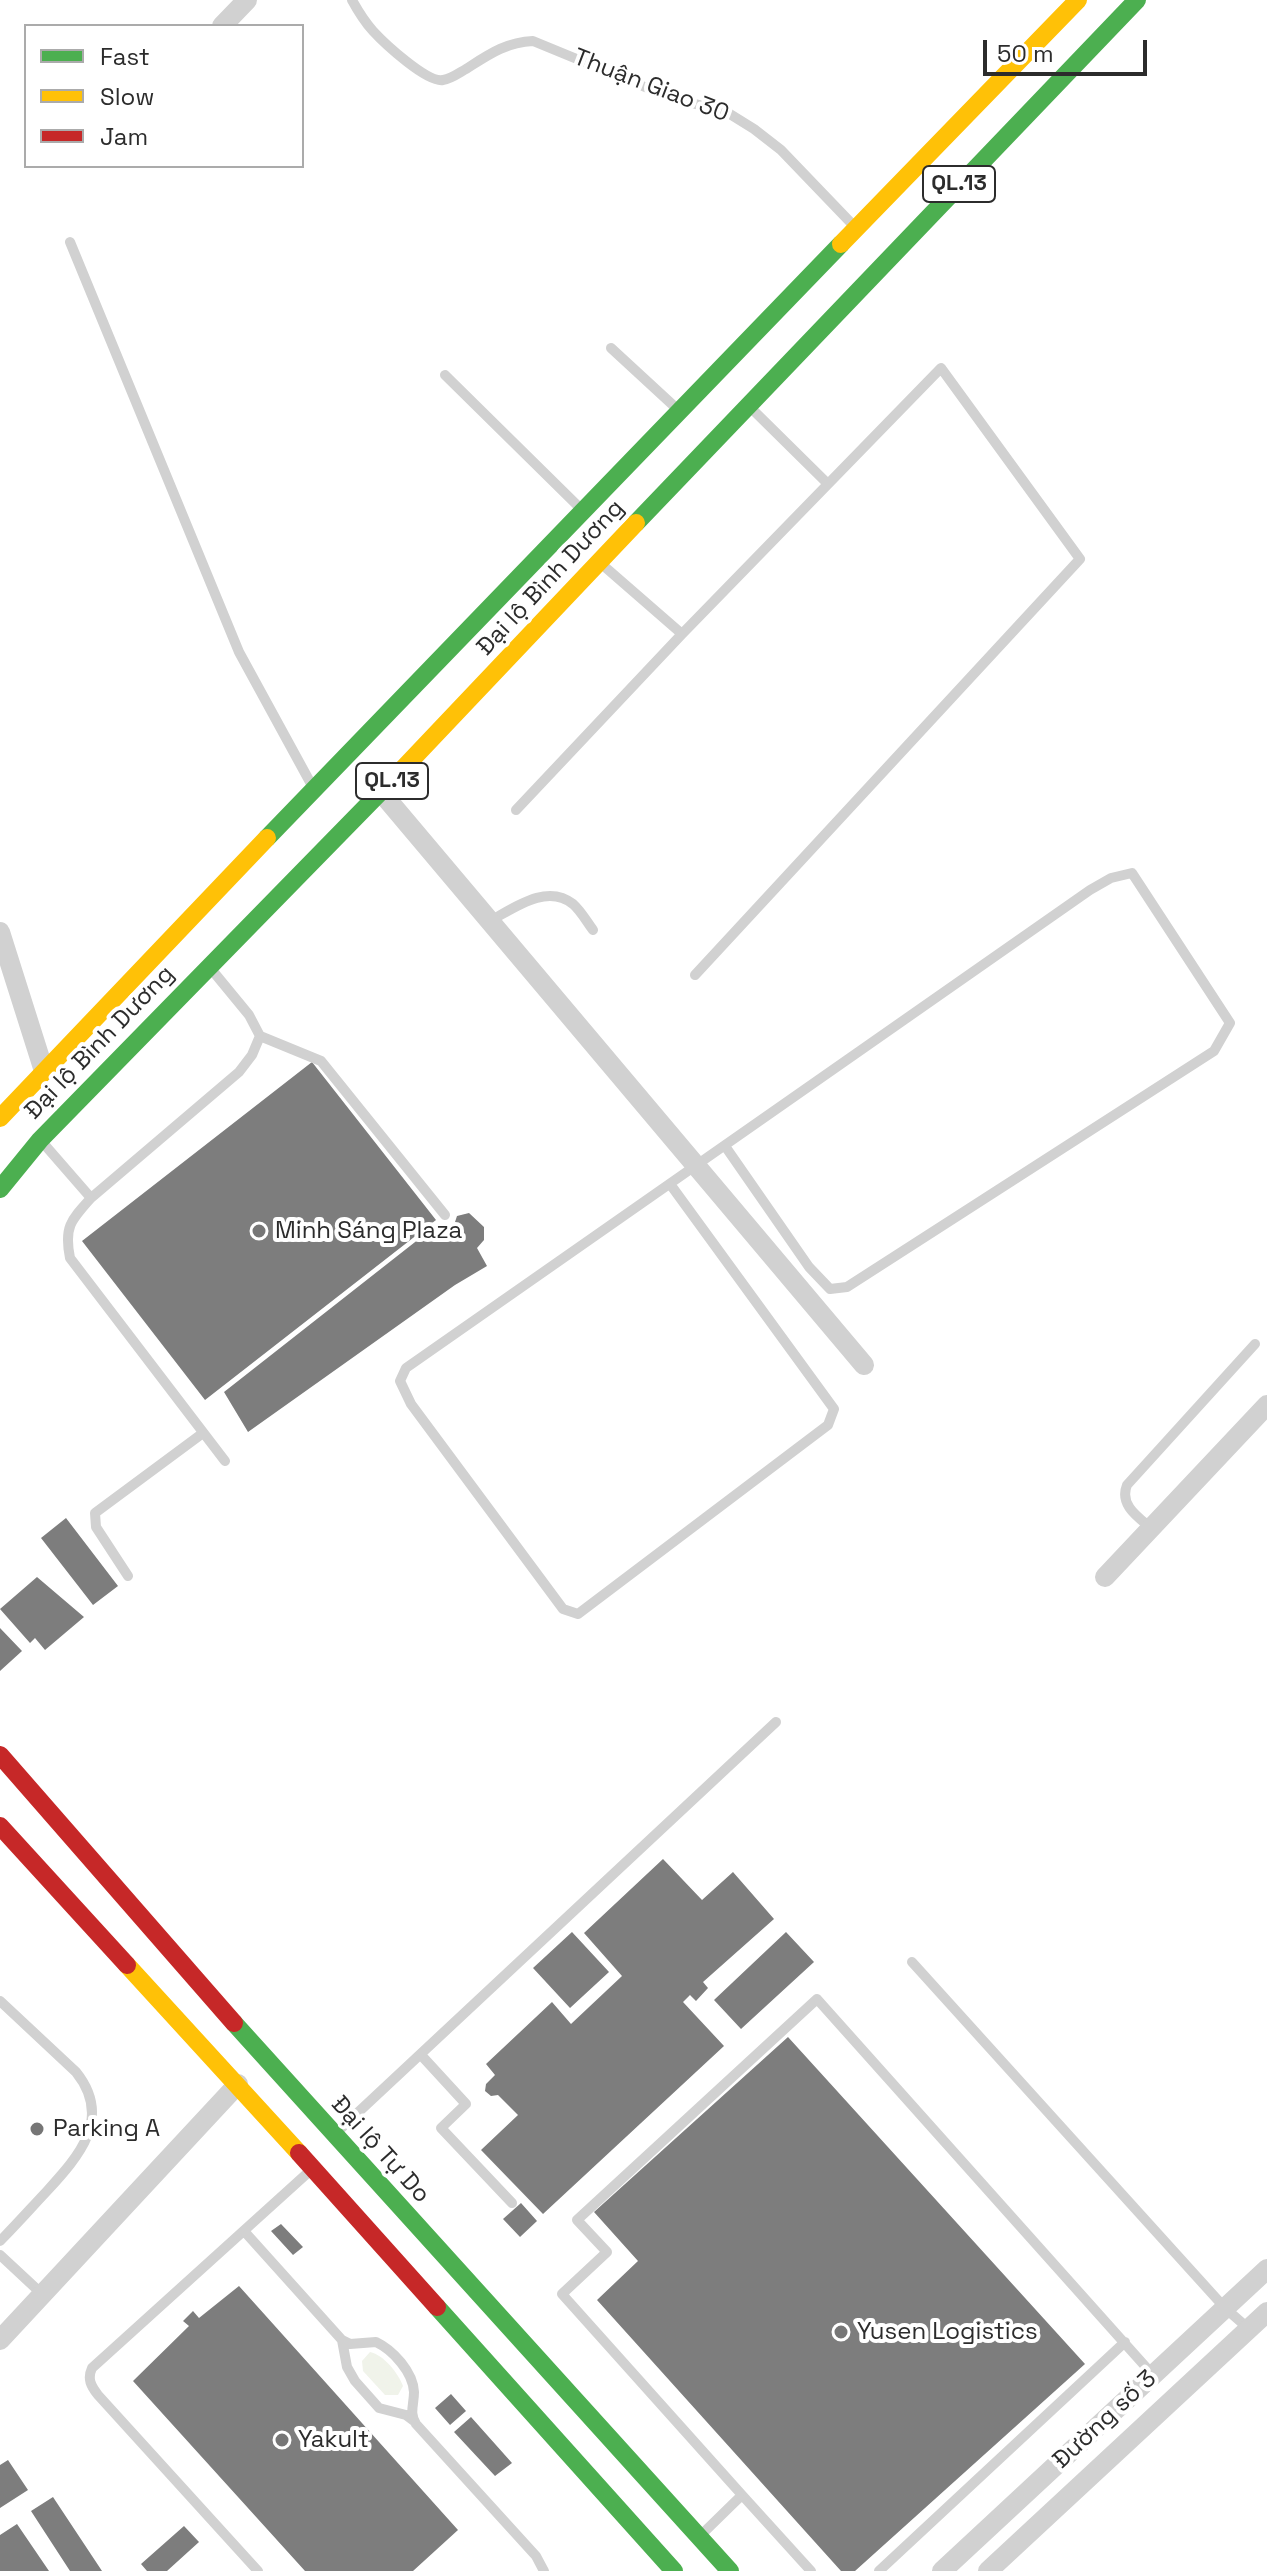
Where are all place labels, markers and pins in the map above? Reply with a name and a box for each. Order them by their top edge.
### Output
place label: Minh Sáng Plaza [275,1217,462,1245]
marker: Minh Sáng Plaza [250,1222,268,1240]
place label: Parking A [53,2115,160,2143]
marker: Parking A [28,2120,46,2138]
place label: Yusen Logistics [857,2318,1038,2346]
marker: Yusen Logistics [832,2323,850,2341]
place label: Yakult [298,2426,369,2454]
marker: Yakult [273,2431,291,2449]

